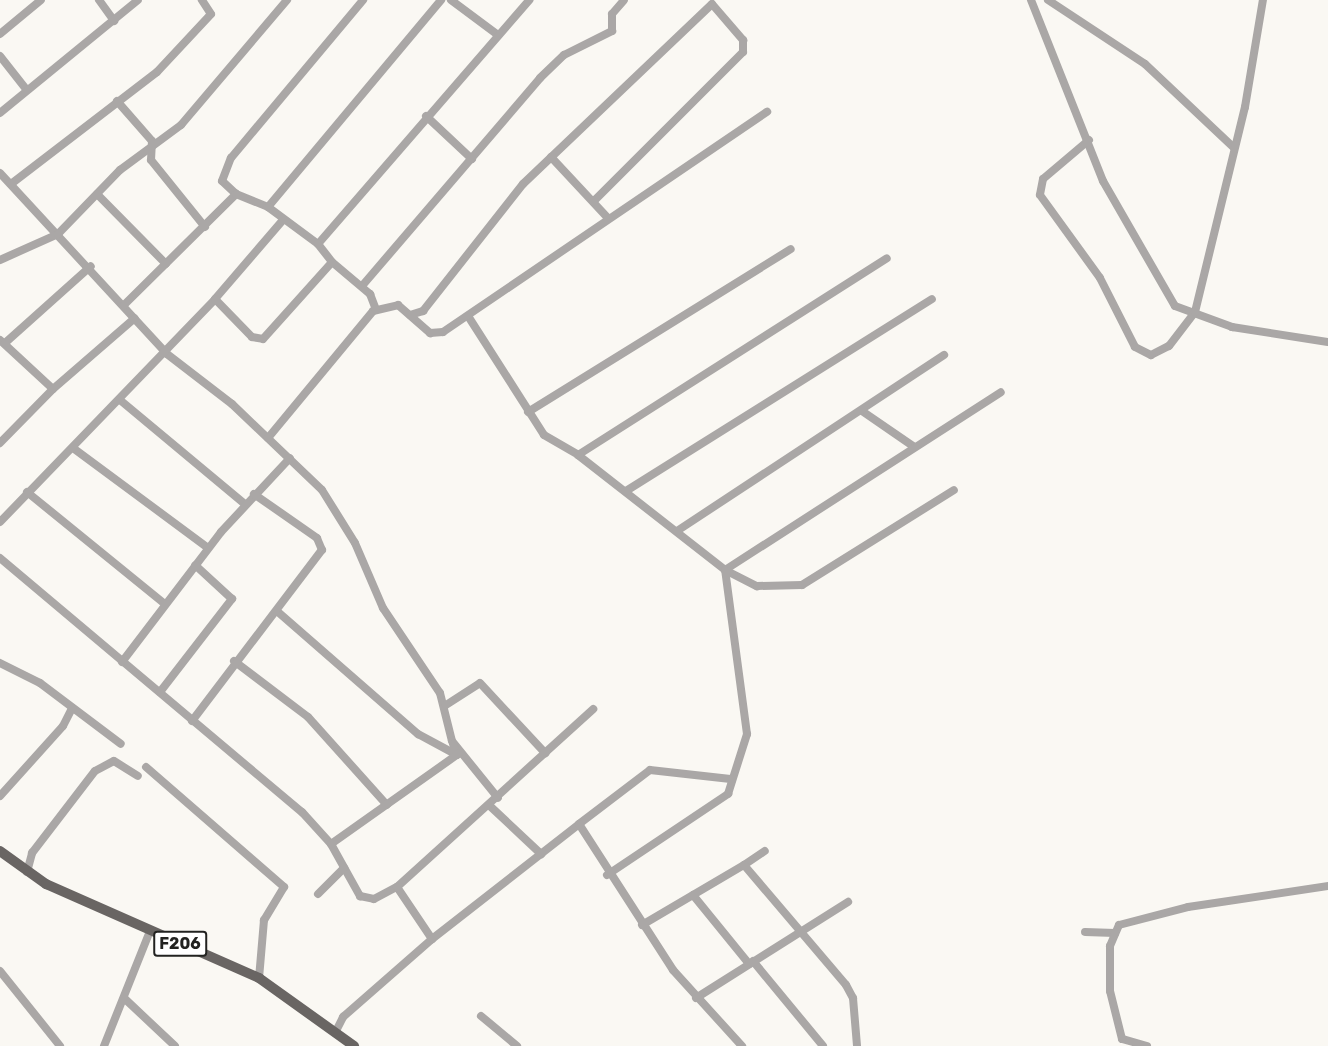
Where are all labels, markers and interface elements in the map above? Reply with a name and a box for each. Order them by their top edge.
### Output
road number: F206 [153,931,207,957]

